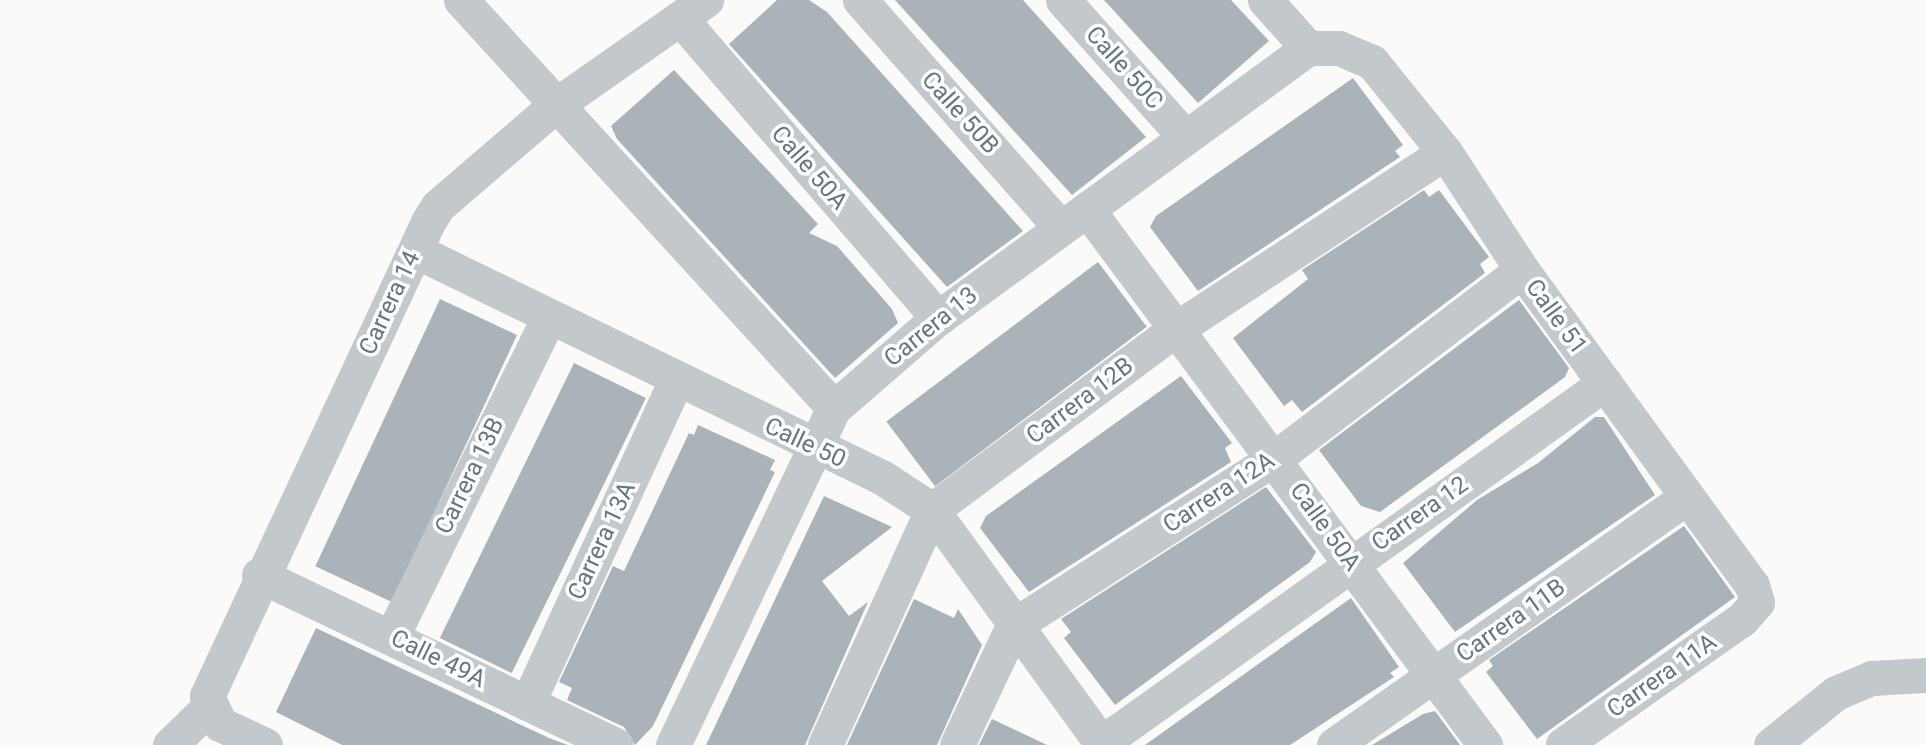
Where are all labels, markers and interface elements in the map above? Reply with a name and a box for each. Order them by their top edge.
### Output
street label: Calle 50C [1079,21,1169,115]
street label: Calle 50B [916,66,1004,160]
street label: Calle 50A [765,120,853,216]
street label: Carrera 14 [353,247,427,359]
street label: Calle 51 [1519,274,1593,360]
street label: Carrera 13 [879,281,983,373]
street label: Carrera 12B [1021,352,1139,450]
street label: Calle 50 [760,412,850,474]
street label: Carrera 13B [429,413,511,539]
street label: Carrera 12A [1158,446,1280,540]
street label: Carrera 12 [1366,470,1474,558]
street label: Carrera 13A [562,477,642,605]
street label: Calle 50A [1283,477,1367,577]
street label: Carrera 11B [1451,573,1571,669]
street label: Calle 49A [386,624,490,694]
street label: Carrera 11A [1602,628,1722,724]

